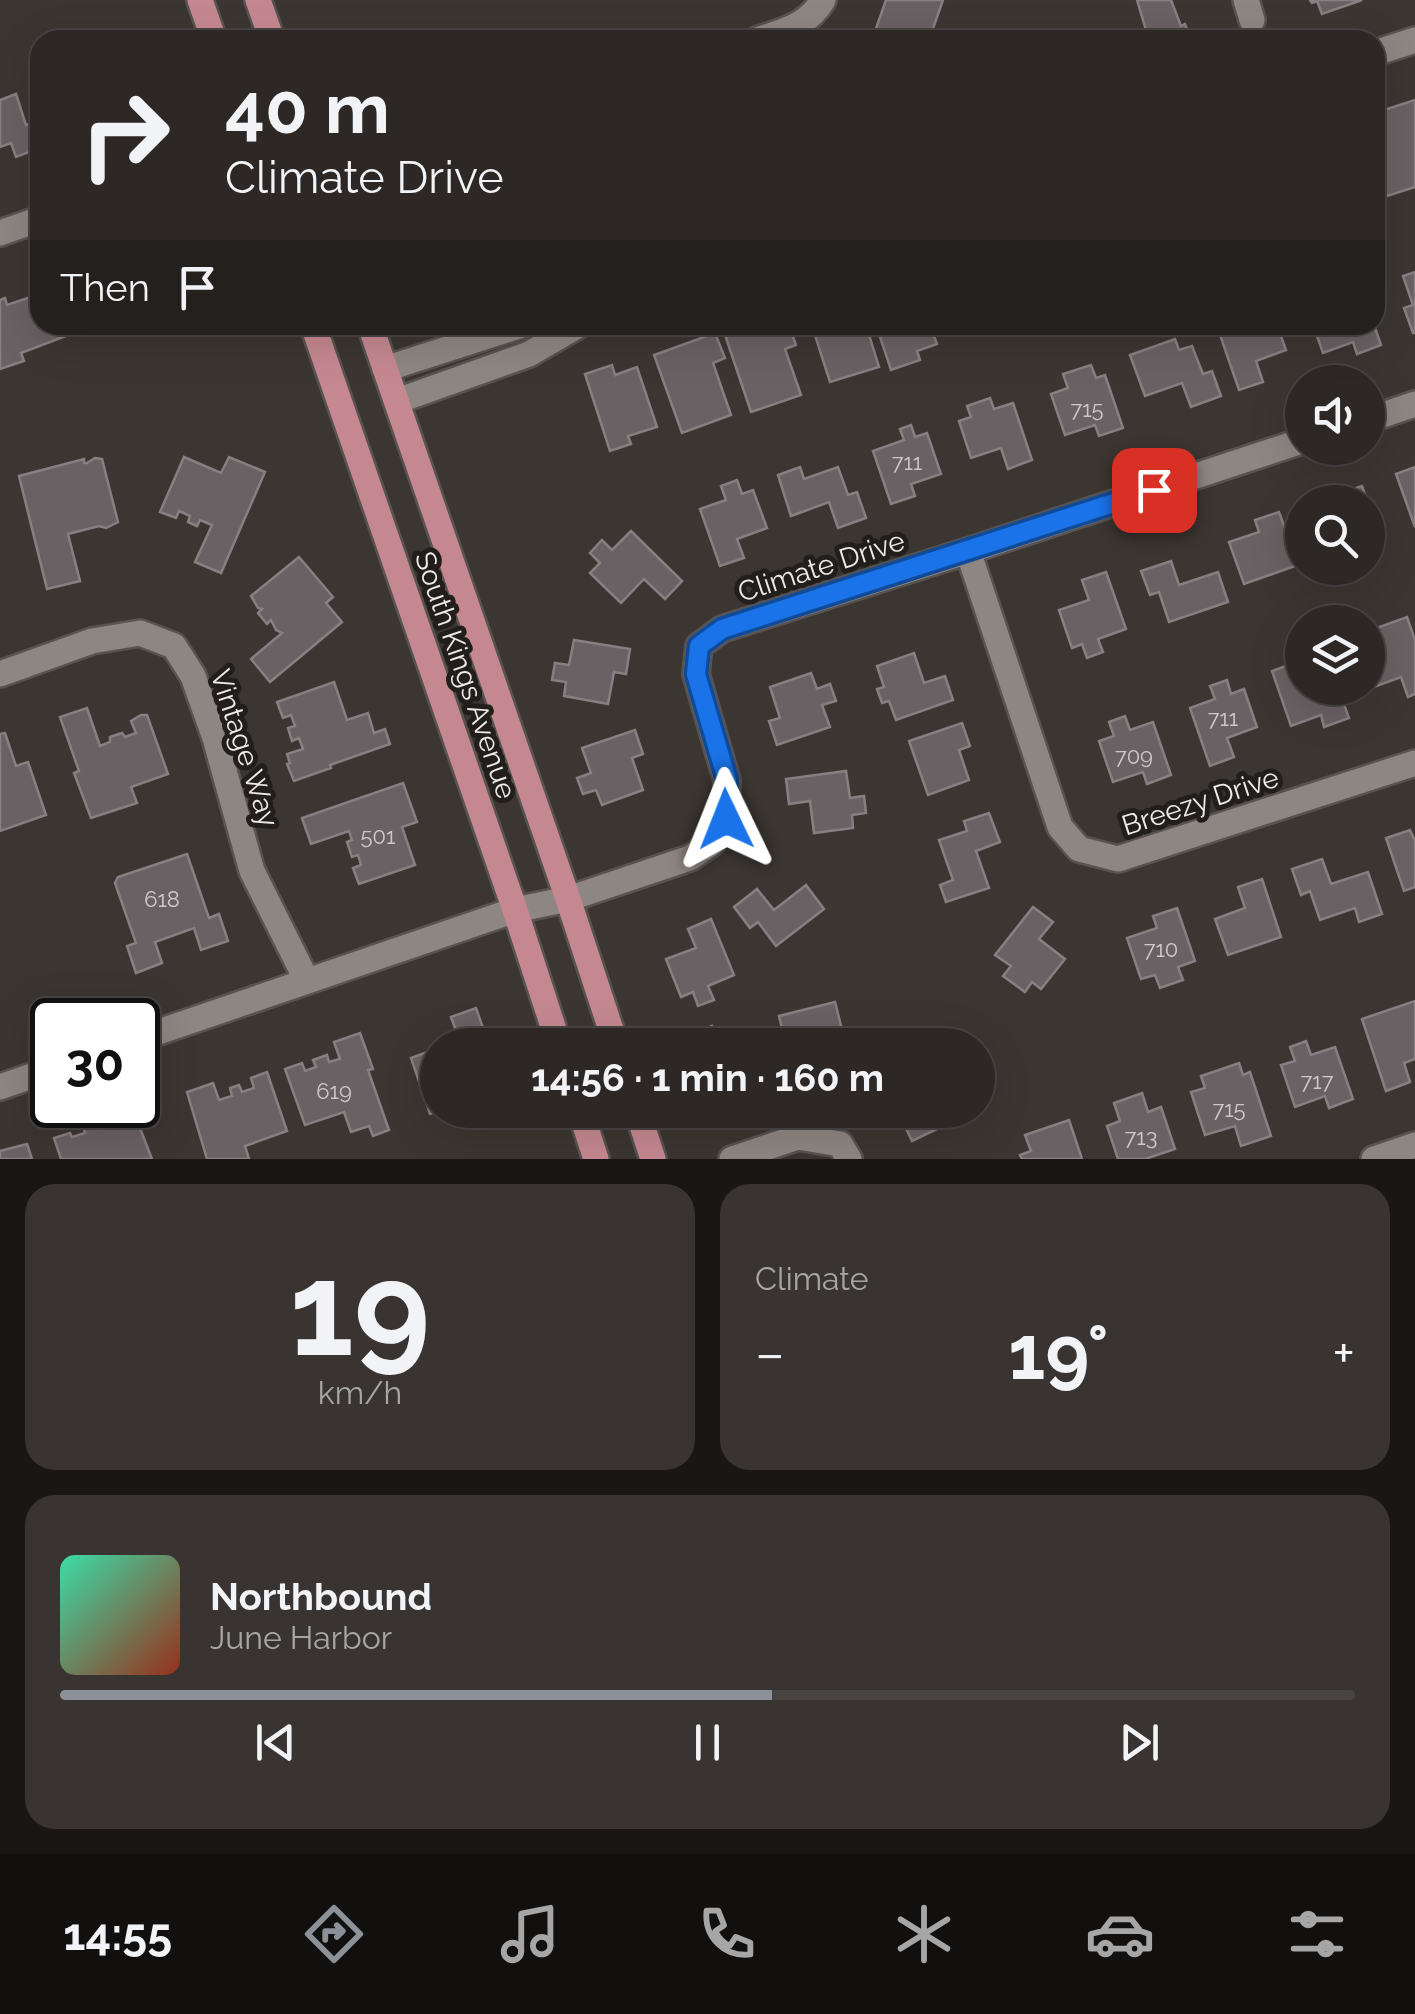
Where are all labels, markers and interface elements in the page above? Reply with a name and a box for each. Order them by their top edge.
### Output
text: 40 m [225,67,390,149]
icon: right [60,70,190,200]
text: Climate Drive [225,151,504,204]
icon: arrive [170,260,225,315]
text: Then [60,265,150,310]
map controls [1285,365,1385,705]
button: sound [1285,365,1385,465]
house number: 715 [1070,396,1104,422]
pin [1112,448,1197,533]
house number: 711 [892,449,922,475]
icon: arrive [1127,463,1182,518]
button: search [1285,485,1385,585]
street label: Climate Drive [734,524,909,609]
street label: South Kings Avenue [408,547,523,803]
button: layers [1285,605,1385,705]
street label: Vintage Way [204,665,286,831]
house number: 711 [1208,705,1238,731]
house number: 709 [1115,743,1153,769]
street label: Breezy Drive [1118,761,1283,842]
position arrow [674,767,778,871]
house number: 501 [361,823,395,849]
house number: 618 [144,886,180,912]
house number: 710 [1144,936,1178,962]
speed limit sign: 30 [30,998,160,1128]
text: 14:56 · 1 min · 160 m [531,1055,884,1100]
house number: 717 [1301,1068,1334,1094]
house number: 619 [316,1078,352,1104]
house number: 715 [1212,1096,1246,1122]
house number: 713 [1125,1124,1157,1150]
text: 19 [290,1233,430,1385]
text: Climate [755,1260,869,1297]
text: 19° [1008,1308,1109,1397]
text: − [755,1321,785,1386]
text: + [1332,1321,1355,1386]
text: km/h [318,1374,402,1411]
text: Northbound [210,1574,432,1619]
text: June Harbor [210,1619,392,1656]
icon: previous [248,1715,303,1770]
icon: pause [680,1715,735,1770]
icon: next [1112,1715,1167,1770]
icon: directions [299,1899,369,1969]
icon: music [495,1899,565,1969]
icon: phone [692,1899,762,1969]
icon: climate [889,1899,959,1969]
icon: car [1085,1899,1155,1969]
icon: filters [1282,1899,1352,1969]
text: 14:55 [63,1908,172,1961]

